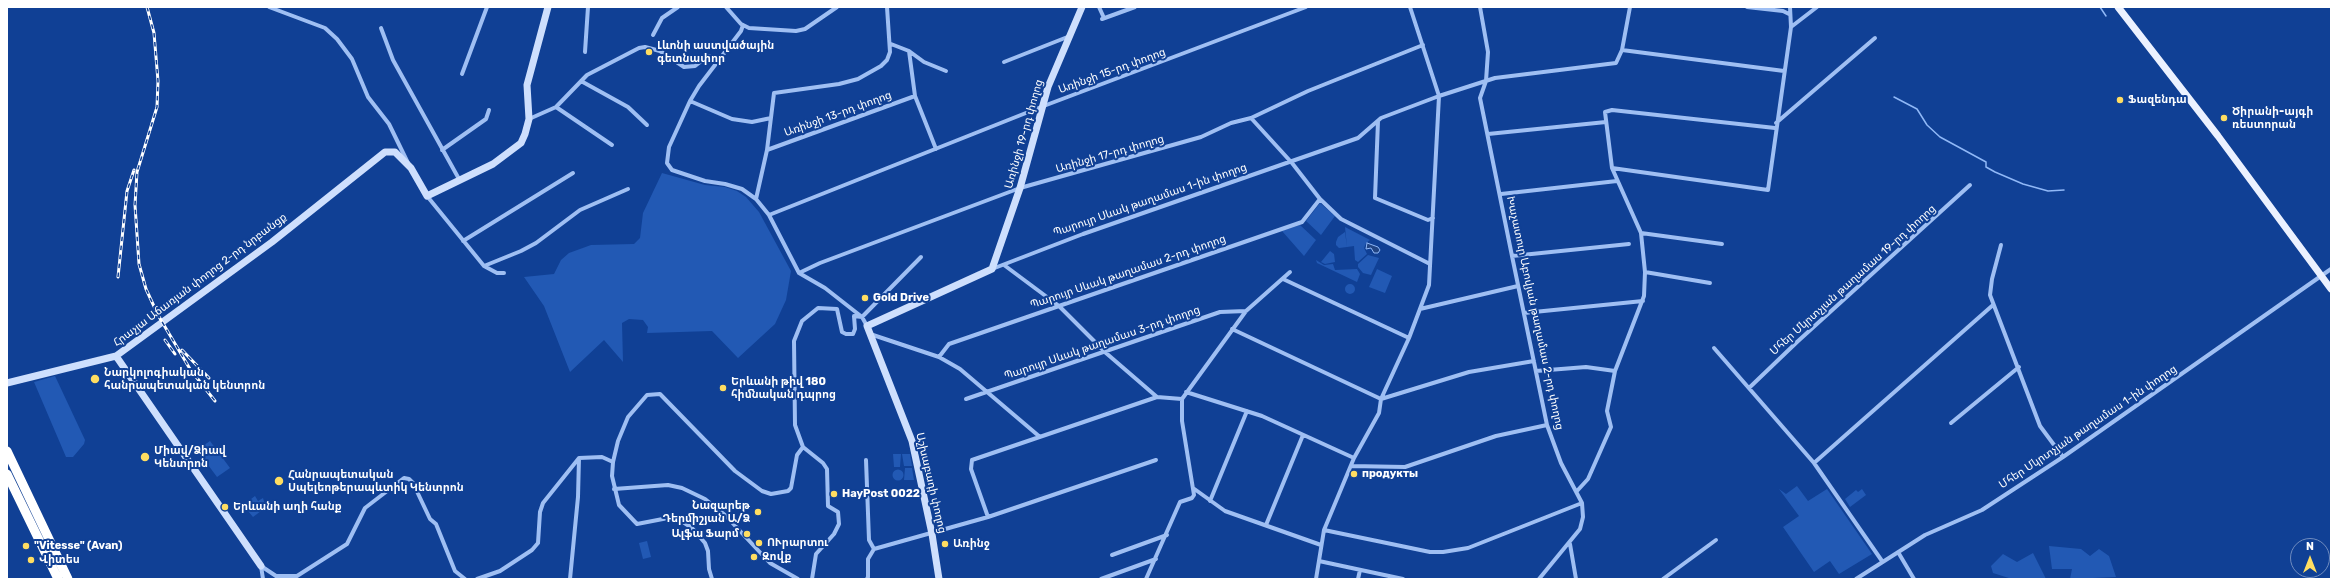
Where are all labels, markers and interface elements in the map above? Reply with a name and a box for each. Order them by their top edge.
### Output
place label: Լևոնի աստվածային գետնափոր [657,39,774,65]
street label: Առինջի 15-րդ փողոց [1057,45,1167,97]
marker: Լևոնի աստվածային գետնափոր [644,47,654,57]
street label: Առինջի 19-րդ փողոց [1002,78,1046,190]
street label: Առինջի 13-րդ փողոց [783,88,893,140]
place label: Ֆազենդա [2128,93,2187,107]
marker: Ֆազենդա [2115,95,2125,105]
place label: Ծիրանի-այգի ռեստորան [2232,105,2313,131]
marker: Ծիրանի-այգի ռեստորան [2219,113,2229,123]
street label: Առինջի 17-րդ փողոց [1054,132,1166,176]
street label: Պարույր Սևակ թաղամաս 1-ին փողոց [1051,161,1249,239]
street label: Խաչատուր Աբովյան թաղամաս 2-րդ փողոց [1504,195,1566,431]
street label: Մհեր Մկրտչյան թաղամաս 19-րդ փողոց [1767,202,1939,358]
street label: Հրաչյա Աճառյան փողոց 2-րդ նրբանցք [111,210,289,350]
street label: Պարույր Սևակ թաղամաս 2-րդ փողոց [1028,232,1228,312]
place label: Gold Drive [873,291,929,305]
marker: Gold Drive [860,293,870,303]
street label: Պարույր Սևակ թաղամաս 3-րդ փողոց [1002,303,1202,383]
street label: Մհեր Մկրտչյան թաղամաս 1-ին փողոց [1997,362,2179,492]
place label: Նարկոլոգիական հանրապետական կենտրոն [104,366,265,392]
marker: Նարկոլոգիական հանրապետական կենտրոն [89,373,101,385]
place label: Երևանի թիվ 180 հիմնական դպրոց [731,375,836,401]
marker: Երևանի թիվ 180 հիմնական դպրոց [718,383,728,393]
street label: Աշխաբադի փողոց [913,431,949,535]
place label: Միավ/Ձիավ Կենտրոն [154,444,226,470]
marker: Միավ/Ձիավ Կենտրոն [139,451,151,463]
place label: продукты [1362,467,1418,481]
place label: Հանրապետական Սպելեոթերապևտիկ Կենտրոն [288,468,464,494]
marker: продукты [1349,469,1359,479]
marker: Հանրապետական Սպելեոթերապևտիկ Կենտրոն [273,475,285,487]
place label: HayPost 0022 [842,487,920,501]
marker: HayPost 0022 [829,489,839,499]
place label: Նազարեթ Դերմիշյան Ա/Ձ [662,499,750,525]
place label: Երևանի աղի հանք [233,500,342,514]
marker: Երևանի աղի հանք [220,502,230,512]
marker: Նազարեթ Դերմիշյան Ա/Ձ [753,507,763,517]
place label: Ալֆա Ֆարմ [671,527,739,541]
marker: Ալֆա Ֆարմ [742,529,752,539]
place label: ՈՒրարտու [767,536,828,550]
place label: Առինջ [953,537,990,551]
marker: ՈՒրարտու [754,538,764,548]
north arrow [2290,538,2330,578]
place label: "Vitesse" (Avan) [34,539,122,553]
marker: Առինջ [940,539,950,549]
text: N [2306,540,2314,553]
marker: "Vitesse" (Avan) [21,541,31,551]
place label: Զովք [762,550,792,564]
marker: Զովք [749,552,759,562]
place label: Վիտես [39,553,80,567]
marker: Վիտես [26,555,36,565]

